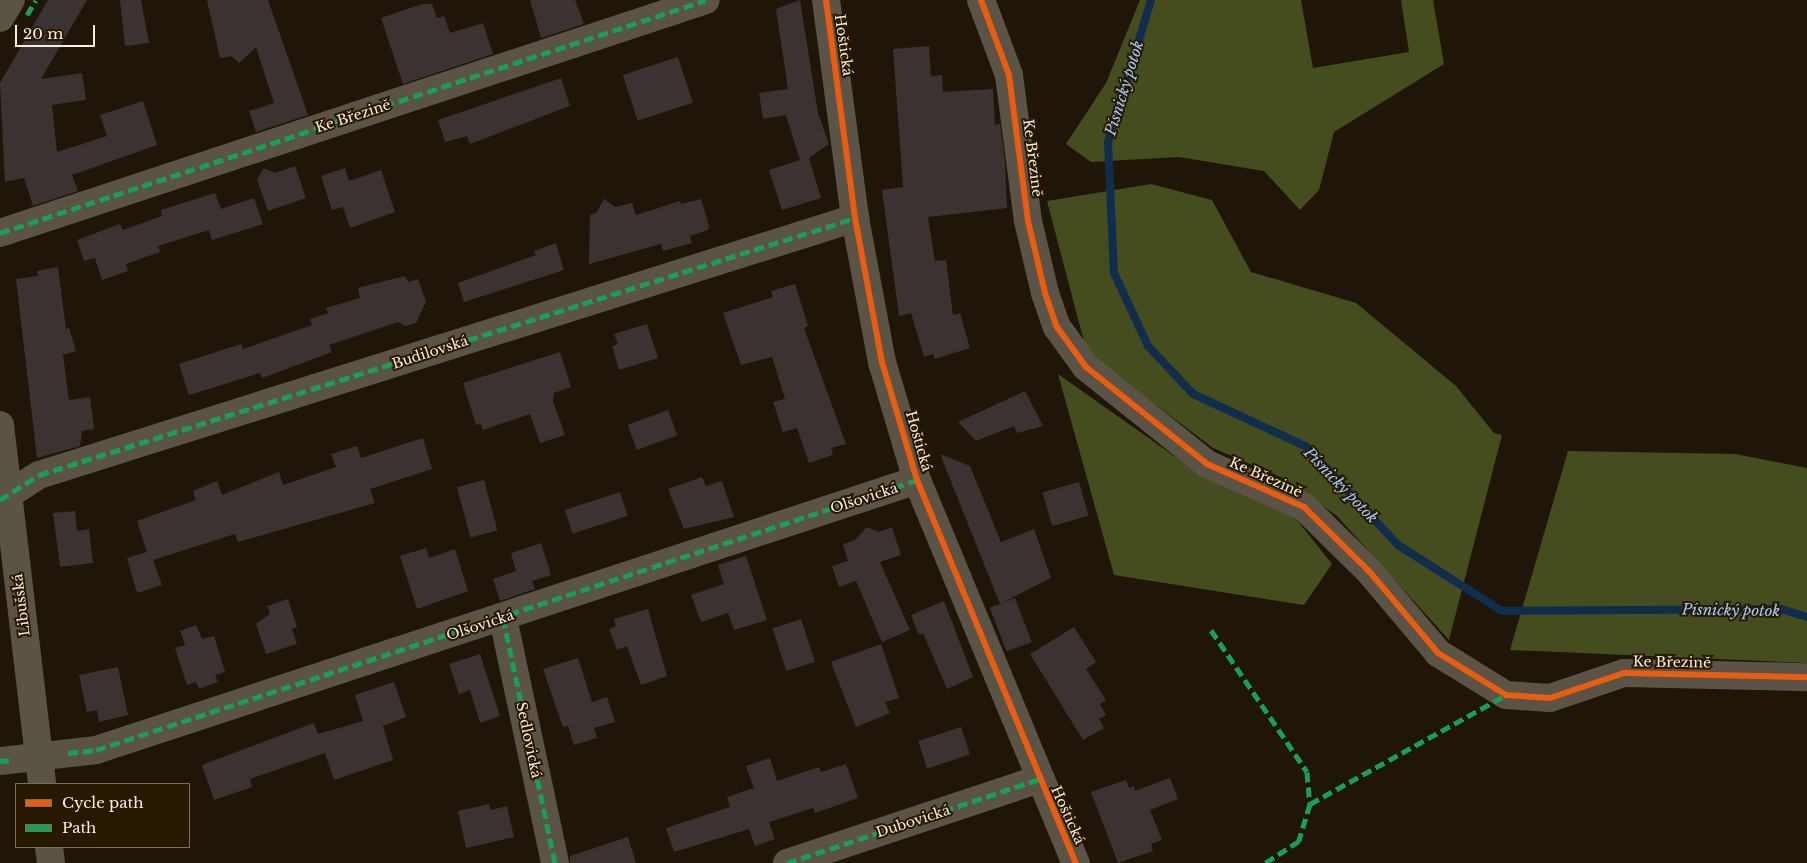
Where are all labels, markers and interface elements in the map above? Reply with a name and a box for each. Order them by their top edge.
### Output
street label: Hoštická [831,13,857,77]
scale bar [18,15,98,47]
text: 20 m [23,24,63,43]
water label: Písnický potok [1101,38,1147,138]
street label: Ke Březině [313,96,393,136]
street label: Ke Březině [1020,118,1046,198]
street label: Budilovská [390,332,470,372]
street label: Hoštická [902,409,936,473]
water label: Písnický potok [1300,443,1382,527]
street label: Ke Březině [1227,453,1305,501]
street label: Olšovická [828,479,900,517]
street label: Libušská [9,573,33,637]
water label: Písnický potok [1682,600,1780,620]
street label: Olšovická [444,606,516,644]
street label: Ke Březině [1633,653,1711,671]
street label: Sedlovická [513,701,545,779]
legend [15,783,190,848]
street label: Hoštická [1048,783,1088,847]
text: Cycle path [62,793,144,812]
street label: Dubovická [874,801,952,841]
text: Path [62,818,96,837]

